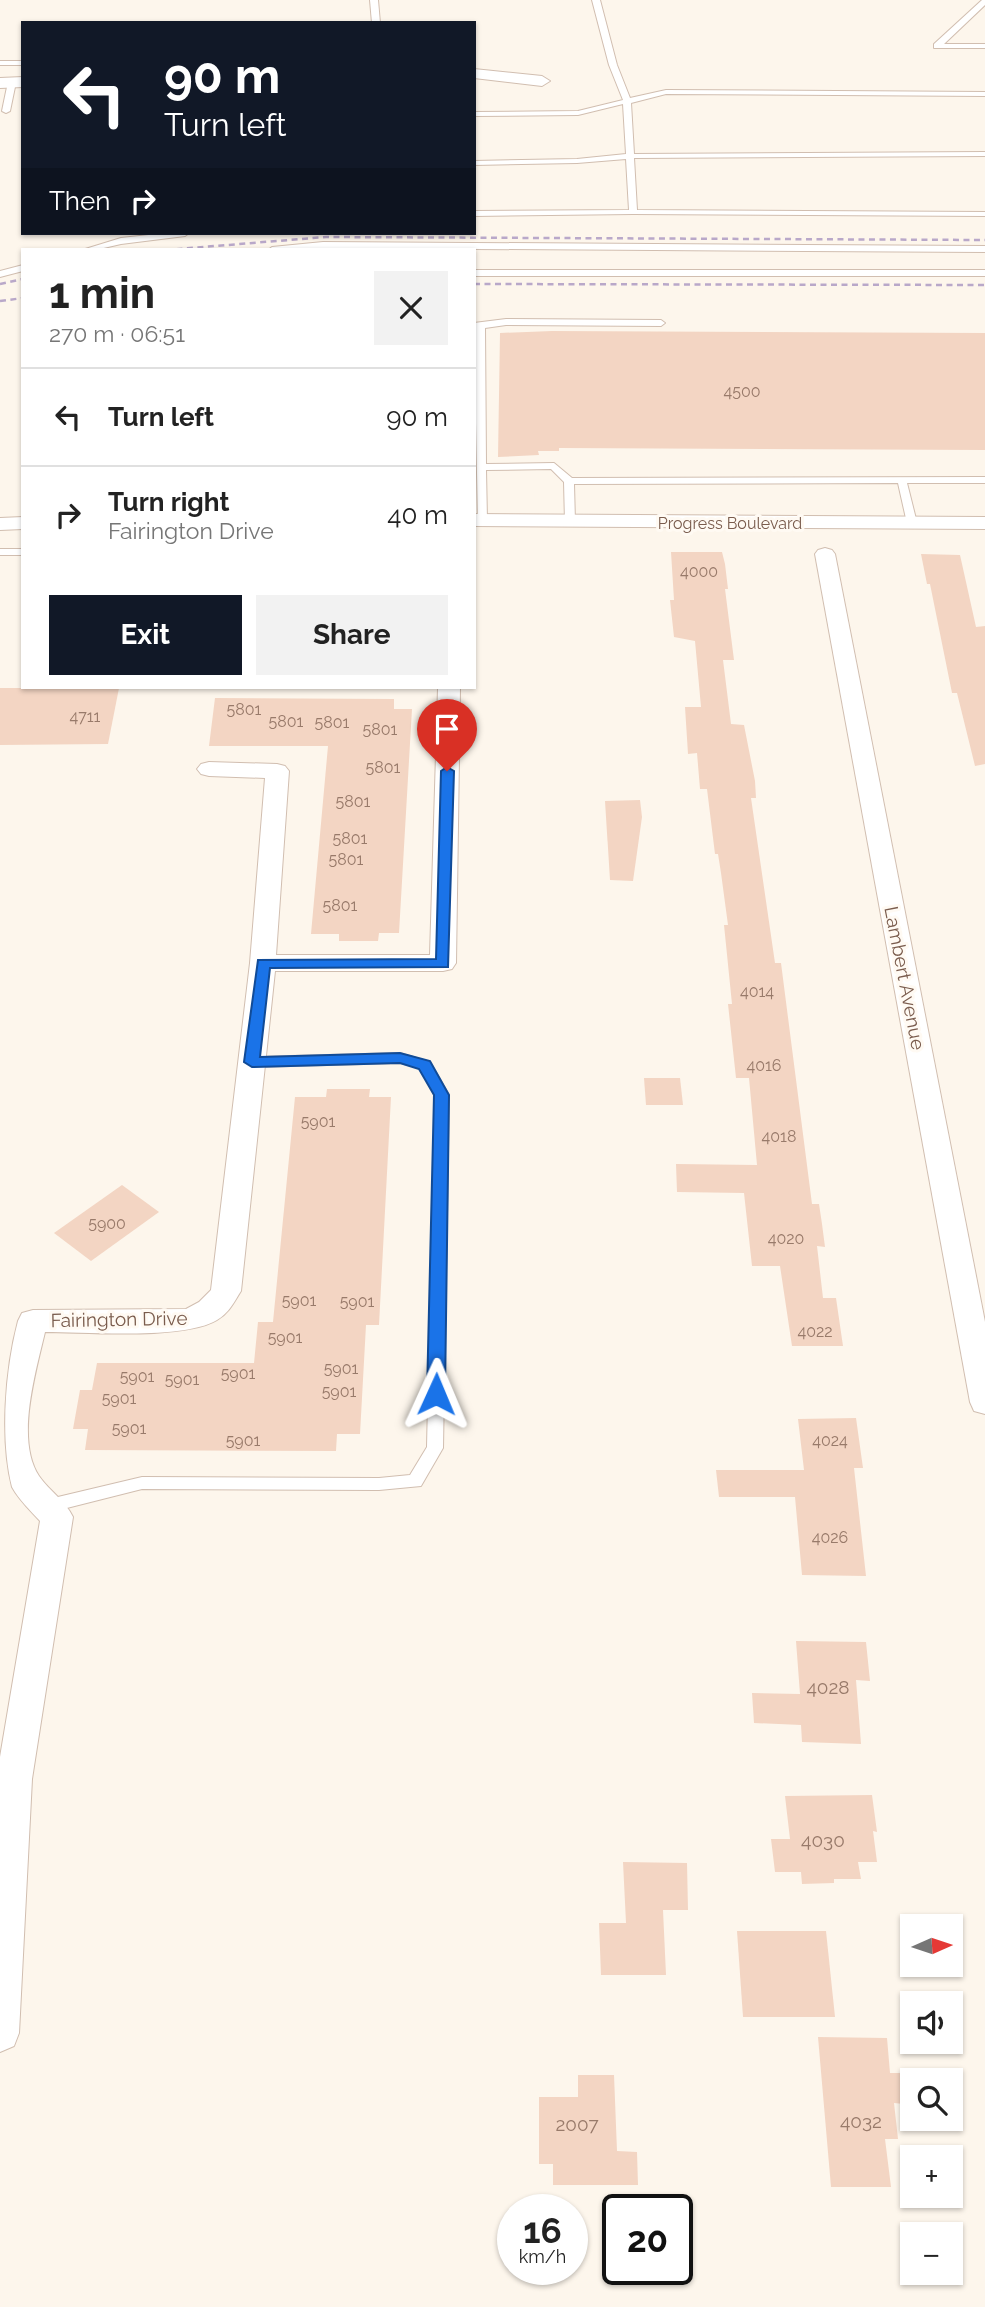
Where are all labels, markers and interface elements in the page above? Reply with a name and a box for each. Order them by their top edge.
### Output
text: 90 m [164,47,280,104]
icon: left [49,49,140,140]
text: Turn left [164,106,286,143]
icon: right [124,182,162,220]
text: Then [49,186,110,216]
text: 1 min [49,269,155,318]
button: close [374,271,448,345]
text: 270 m · 06:51 [49,320,185,347]
house number: 4500 [723,382,761,401]
icon: left [49,398,87,436]
text: Turn left [108,402,214,432]
text: 90 m [386,402,448,432]
text: Turn right [108,487,229,517]
icon: right [49,496,87,534]
text: 40 m [387,500,448,530]
street label: Progress Boulevard [658,514,802,533]
text: Fairington Drive [108,517,274,544]
house number: 4000 [680,562,718,581]
button: Exit [49,595,242,675]
button: Share [256,595,448,675]
pin [417,699,477,771]
house number: 5801 [227,700,262,719]
house number: 4711 [70,707,101,726]
icon: arrive [428,710,466,748]
house number: 5801 [269,712,304,731]
house number: 5801 [315,713,350,732]
house number: 5801 [363,720,398,739]
house number: 5801 [366,758,401,777]
house number: 5801 [336,792,371,811]
house number: 5801 [333,829,368,848]
house number: 5801 [329,850,364,869]
house number: 5801 [323,896,358,915]
street label: Lambert Avenue [880,904,930,1052]
house number: 4014 [740,982,774,1001]
house number: 4016 [746,1056,782,1075]
house number: 5901 [301,1112,336,1131]
house number: 4018 [762,1127,796,1146]
house number: 5900 [88,1214,126,1233]
house number: 4020 [768,1229,804,1248]
house number: 5901 [282,1291,317,1310]
house number: 5901 [340,1292,375,1311]
street label: Fairington Drive [50,1307,188,1331]
house number: 4022 [797,1322,833,1341]
house number: 5901 [268,1328,303,1347]
position arrow [399,1357,473,1431]
house number: 5901 [324,1359,359,1378]
house number: 5901 [221,1364,256,1383]
house number: 5901 [120,1367,155,1386]
house number: 5901 [165,1370,200,1389]
house number: 5901 [322,1382,357,1401]
house number: 5901 [102,1389,137,1408]
house number: 5901 [112,1419,147,1438]
house number: 5901 [226,1431,261,1450]
house number: 4024 [812,1431,848,1450]
house number: 4026 [812,1528,848,1547]
house number: 4028 [806,1676,850,1698]
house number: 4030 [801,1829,845,1851]
north arrow [900,1914,962,1978]
map controls [900,1914,963,2285]
button: sound [900,1991,963,2054]
button: search [900,2068,963,2131]
house number: 4032 [840,2110,882,2132]
house number: 2007 [555,2113,599,2135]
button: + [900,2145,963,2208]
speed limit sign: 20 [602,2194,693,2285]
text: 16 [523,2210,562,2251]
button: − [900,2222,963,2285]
text: km/h [519,2246,566,2267]

